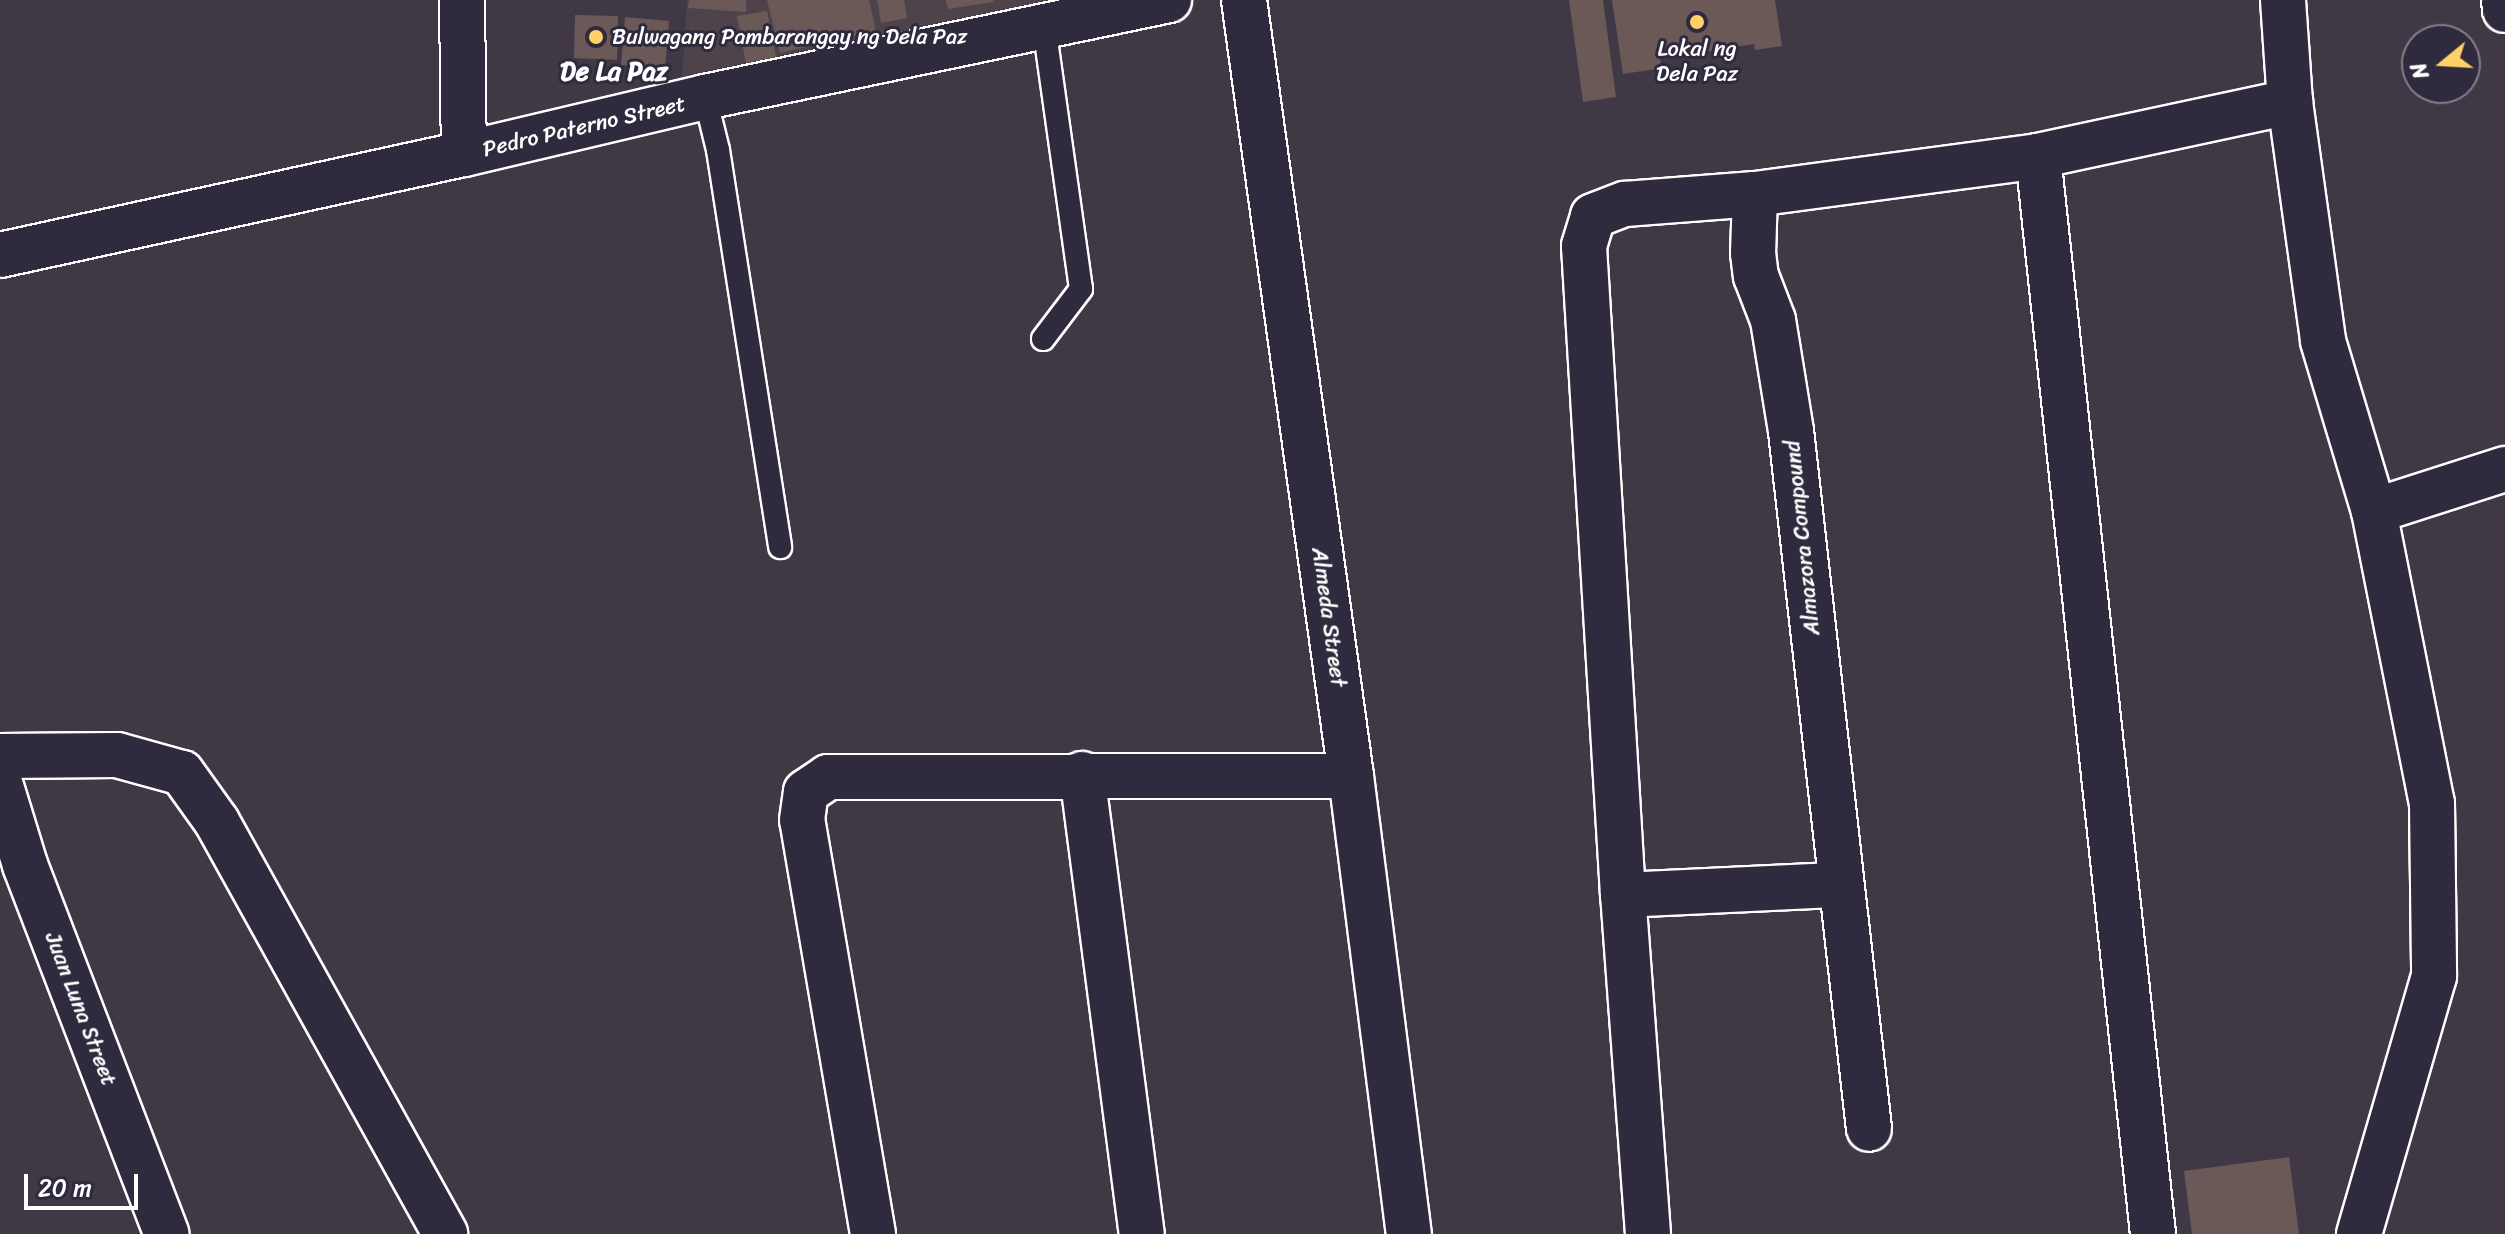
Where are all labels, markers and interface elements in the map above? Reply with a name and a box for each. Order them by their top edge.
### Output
marker: Lokal ng Dela Paz [1688,13,1706,31]
place label: Bulwagang Pambarangay ng Dela Paz [612,24,967,50]
north arrow [2401,24,2481,104]
marker: Bulwagang Pambarangay ng Dela Paz [587,28,605,46]
place label: Lokal ng Dela Paz [1656,35,1738,86]
district label: De La Paz [560,56,668,88]
text: N [2399,58,2441,84]
street label: Pedro Paterno Street [479,90,689,162]
street label: Almazora Compound [1779,439,1825,637]
street label: Almeda Street [1306,545,1352,689]
street label: Juan Luna Street [39,927,123,1091]
scale bar [28,1158,142,1208]
text: 20 m [38,1167,92,1209]

